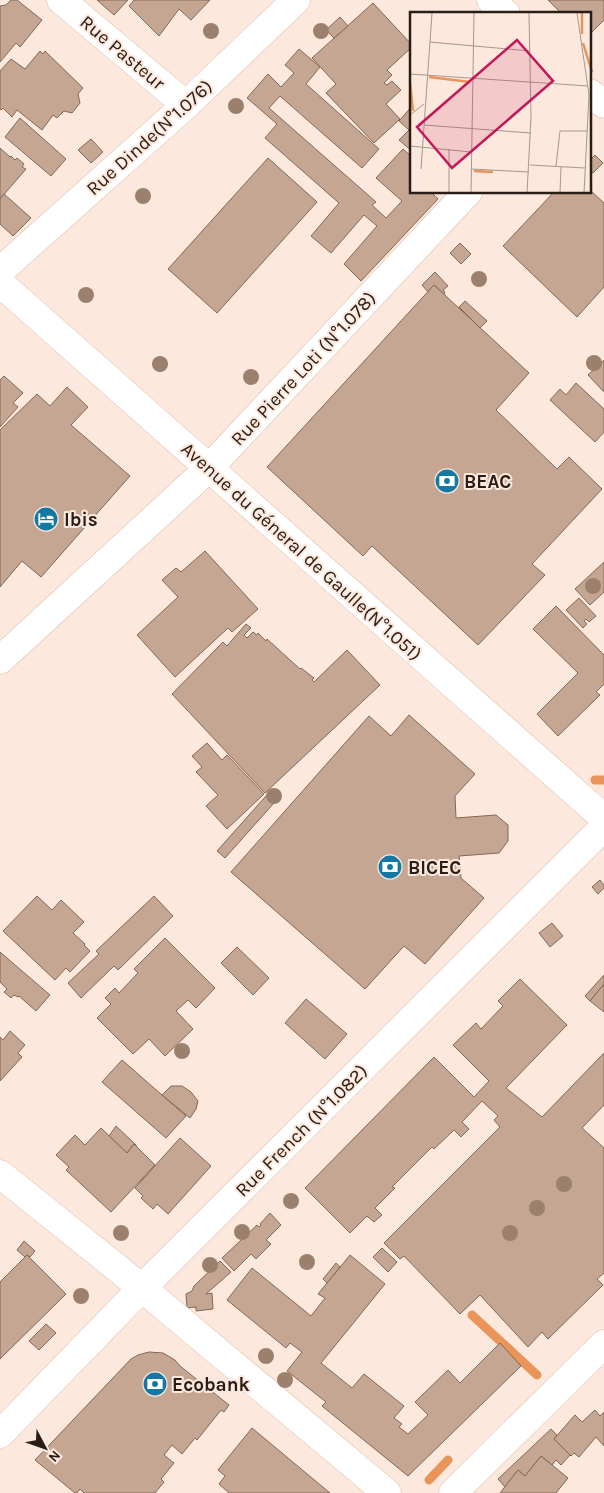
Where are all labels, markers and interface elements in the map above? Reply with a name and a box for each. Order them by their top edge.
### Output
street label: Rue Pasteur [76,11,169,95]
inset map [410,12,592,194]
street label: Rue Dinde(N°1.076) [82,75,217,200]
street label: Rue Pierre Loti (N°1.078) [227,287,381,450]
street label: Avenue du Géneral de Gaulle(N°1.051) [177,438,426,666]
bank icon: BEAC [434,468,460,494]
place label: BEAC [464,471,511,493]
hotel icon: Ibis [33,506,59,532]
place label: Ibis [64,509,98,531]
bank icon: BICEC [377,854,403,880]
place label: BICEC [408,857,461,879]
street label: Rue French (N°1.082) [231,1060,372,1201]
bank icon: Ecobank [142,1371,168,1397]
place label: Ecobank [172,1374,250,1396]
north arrow [20,1423,70,1473]
text: N [45,1447,64,1466]

